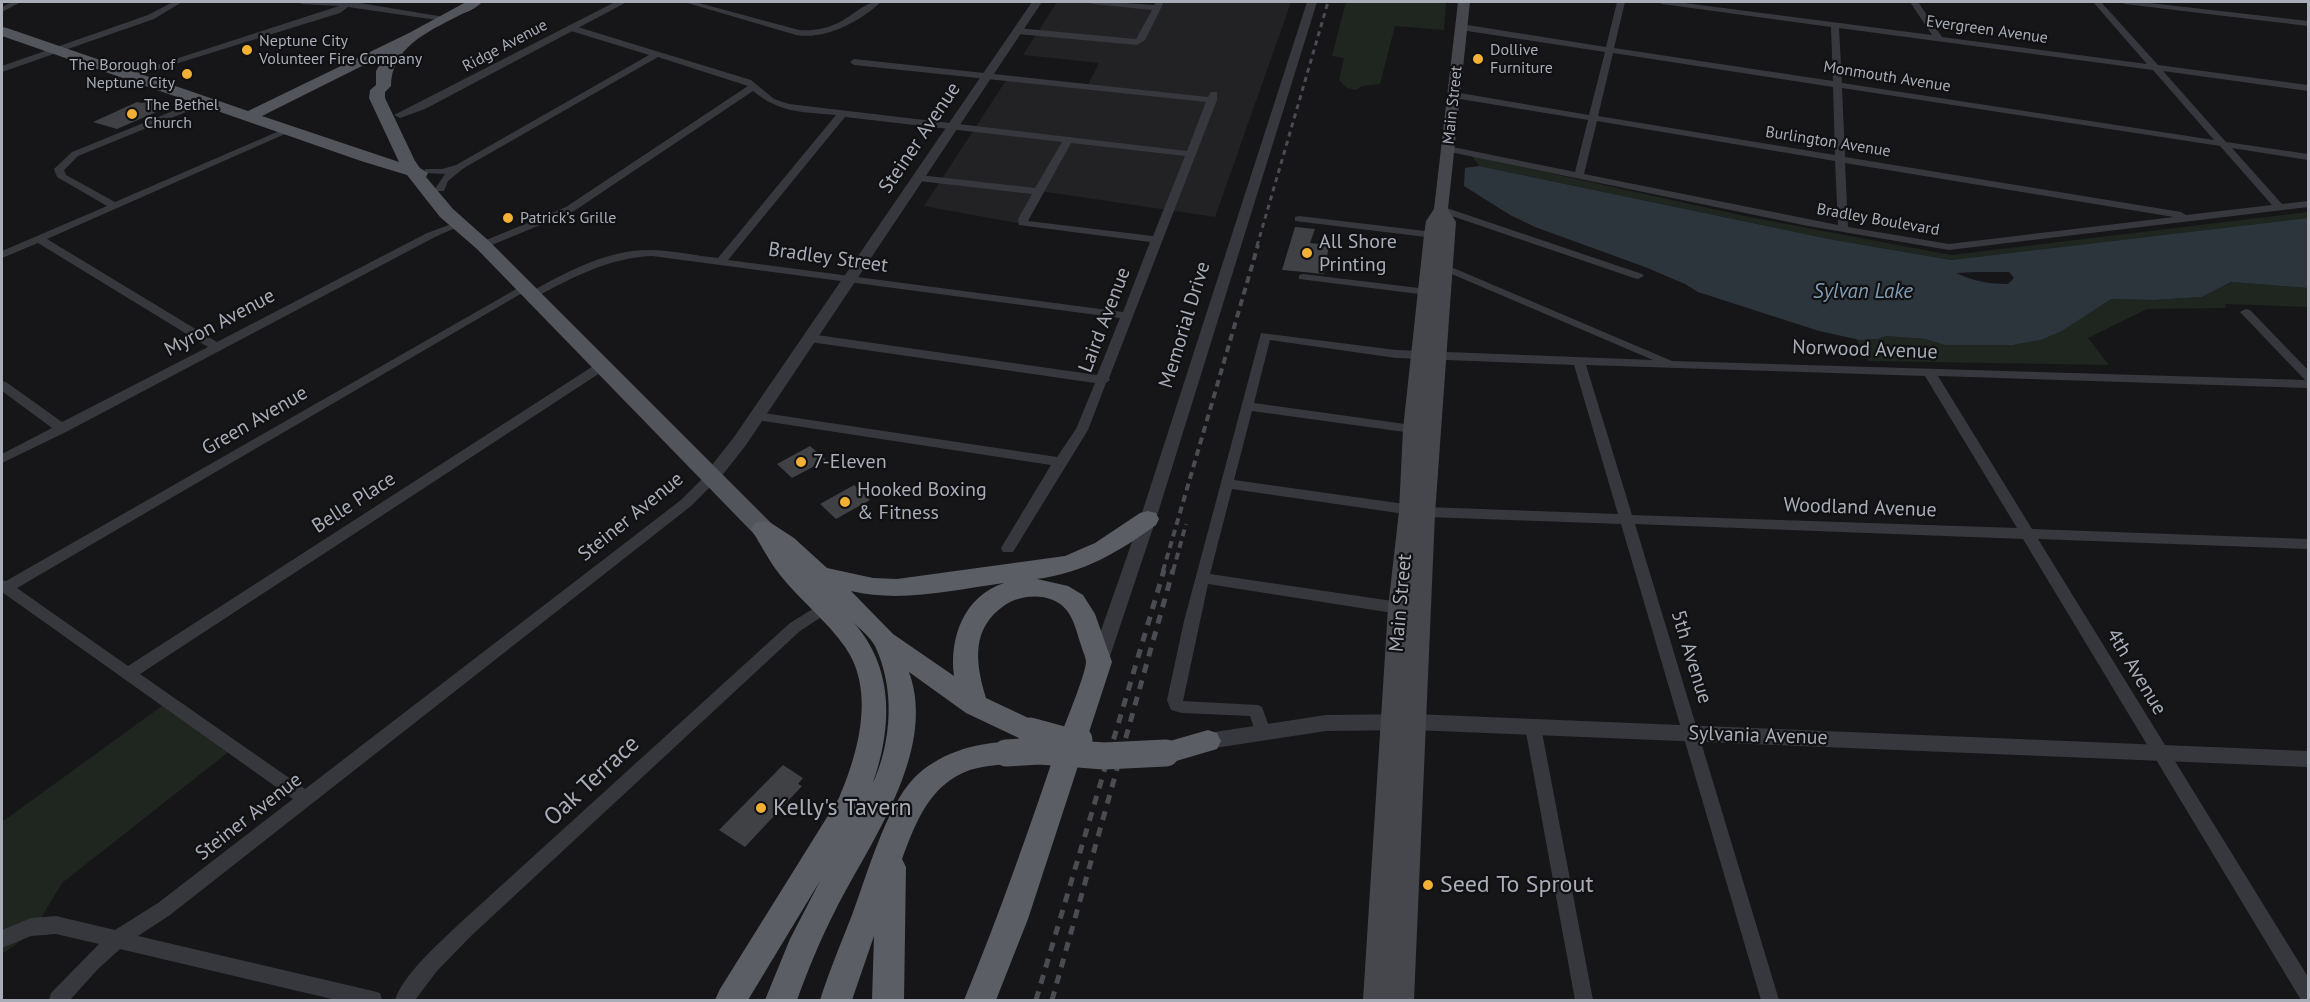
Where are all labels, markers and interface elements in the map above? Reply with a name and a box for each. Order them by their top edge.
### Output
street label: Evergreen Avenue [1925,12,2049,48]
street label: Ridge Avenue [459,16,551,76]
place label: Neptune City Volunteer Fire Company [259,31,422,69]
place label: Dollive Furniture [1490,40,1553,78]
marker: Neptune City Volunteer Fire Company [240,43,254,57]
marker: Dollive Furniture [1471,52,1485,66]
place label: The Borough of Neptune City [69,55,175,93]
street label: Monmouth Avenue [1822,57,1952,97]
street label: Main Street [1439,65,1467,145]
marker: The Borough of Neptune City [180,67,194,81]
street label: Steiner Avenue [874,78,966,198]
place label: The Bethel Church [144,95,218,133]
marker: The Bethel Church [125,107,139,121]
street label: Burlington Avenue [1764,123,1892,161]
street label: Bradley Boulevard [1815,200,1941,240]
place label: Patrick’s Grille [520,208,616,228]
marker: Patrick’s Grille [501,211,515,225]
place label: All Shore Printing [1319,230,1397,277]
street label: Bradley Street [767,238,889,278]
marker: All Shore Printing [1300,246,1314,260]
street label: Memorial Drive [1154,259,1216,391]
street label: Laird Avenue [1074,264,1136,376]
water label: Sylvan Lake [1813,279,1913,305]
street label: Myron Avenue [161,284,279,362]
street label: Norwood Avenue [1792,335,1938,365]
street label: Green Avenue [198,381,312,461]
place label: 7-Eleven [813,450,887,474]
marker: 7-Eleven [794,455,808,469]
street label: Belle Place [308,467,400,539]
street label: Steiner Avenue [574,467,688,567]
place label: Hooked Boxing & Fitness [857,478,987,525]
street label: Woodland Avenue [1783,493,1937,523]
marker: Hooked Boxing & Fitness [838,495,852,509]
street label: Main Street [1385,553,1417,653]
street label: 5th Avenue [1665,607,1717,707]
street label: 4th Avenue [2101,624,2171,720]
street label: Sylvania Avenue [1688,722,1828,750]
street label: Oak Terrace [539,730,645,832]
street label: Steiner Avenue [191,768,307,866]
place label: Kelly's Tavern [773,794,912,822]
marker: Kelly's Tavern [754,801,768,815]
place label: Seed To Sprout [1440,871,1594,899]
marker: Seed To Sprout [1421,878,1435,892]

